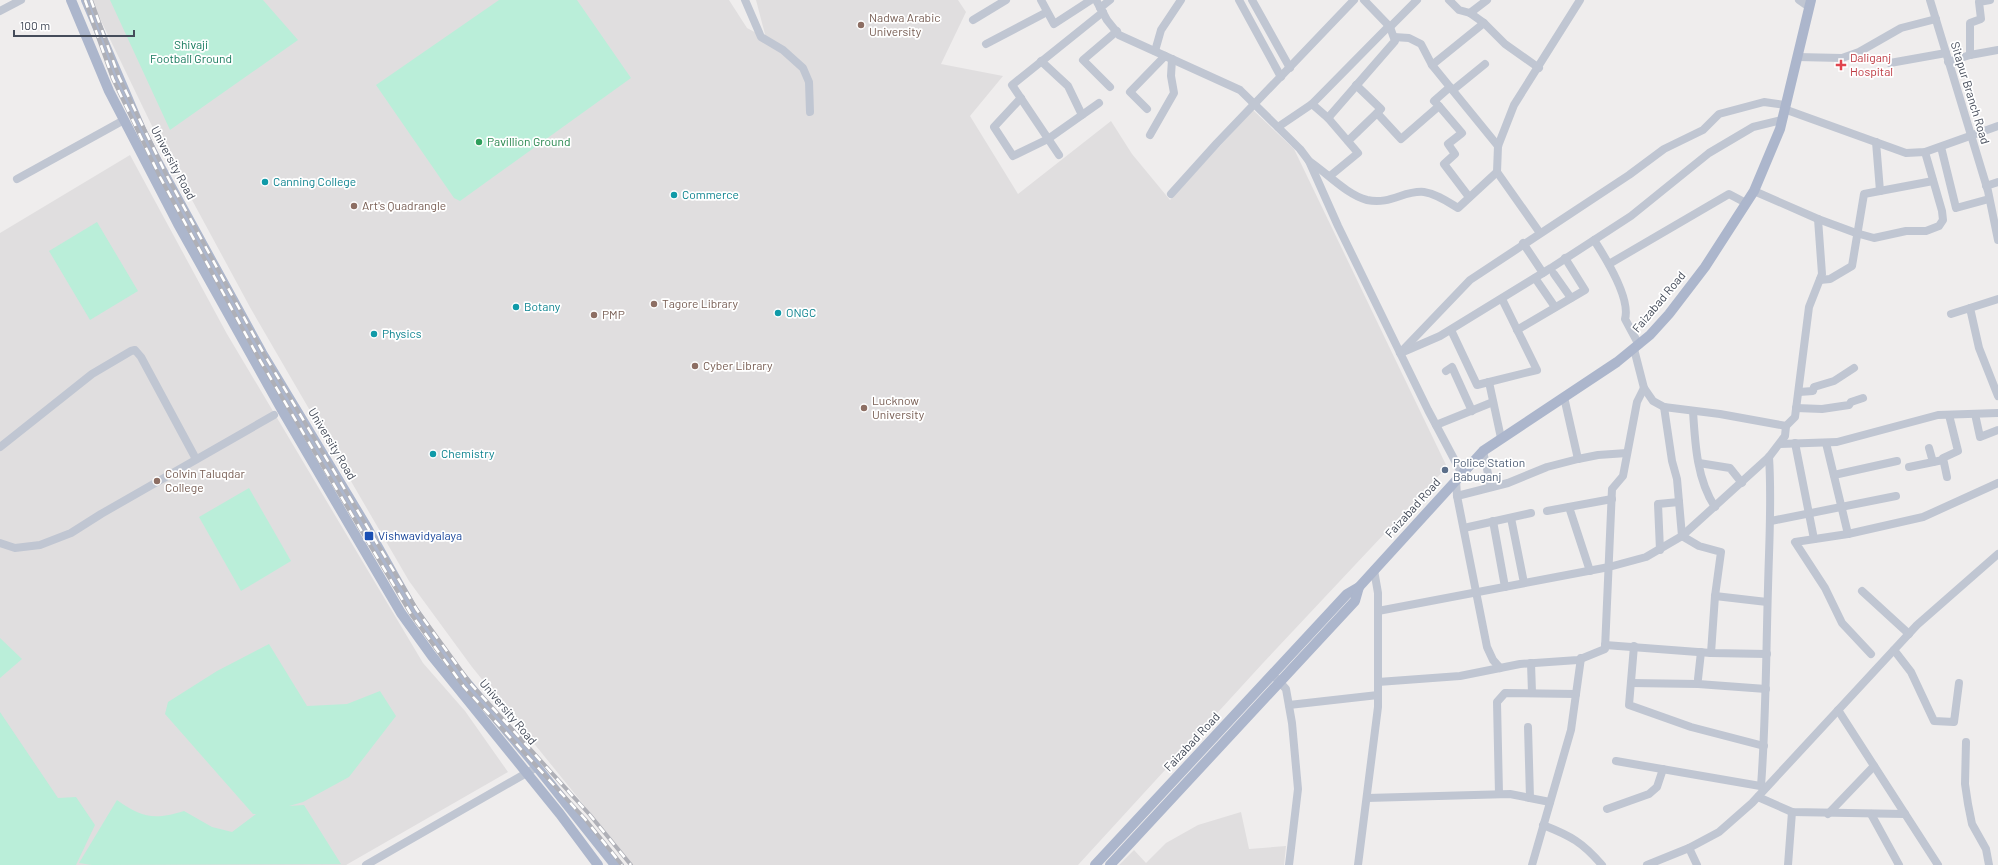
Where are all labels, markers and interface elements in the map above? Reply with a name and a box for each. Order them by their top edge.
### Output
place label: Nadwa Arabic University [869,10,940,38]
scale bar [14,12,134,38]
text: 100 m [20,18,50,32]
marker: Nadwa Arabic University [856,20,866,30]
park label: Shivaji Football Ground [150,37,232,65]
street label: Sitapur Branch Road [1949,40,1993,146]
place label: Daliganj Hospital [1850,50,1893,78]
marker: Daliganj Hospital [1835,59,1847,71]
street label: University Road [149,123,199,202]
place label: Pavillion Ground [487,134,570,148]
marker: Pavillion Ground [474,137,484,147]
place label: Canning College [273,174,356,188]
marker: Canning College [260,177,270,187]
place label: Commerce [682,187,739,201]
marker: Commerce [669,190,679,200]
place label: Art's Quadrangle [362,198,446,212]
marker: Art's Quadrangle [349,201,359,211]
street label: Faizabad Road [1629,268,1688,335]
place label: Tagore Library [662,296,738,310]
place label: Botany [524,299,561,313]
marker: Tagore Library [649,299,659,309]
marker: Botany [511,302,521,312]
place label: ONGC [786,305,816,319]
place label: PMP [602,307,625,321]
marker: ONGC [773,308,783,318]
marker: PMP [589,310,599,320]
place label: Physics [382,326,422,340]
marker: Physics [369,329,379,339]
place label: Cyber Library [703,358,773,372]
marker: Cyber Library [690,361,700,371]
place label: Lucknow University [872,393,925,421]
marker: Lucknow University [859,403,869,413]
street label: University Road [306,405,360,482]
place label: Chemistry [441,446,495,460]
marker: Chemistry [428,449,438,459]
place label: Police Station Babuganj [1453,455,1525,483]
marker: Police Station Babuganj [1440,465,1450,475]
place label: Colvin Taluqdar College [165,466,245,494]
street label: Faizabad Road [1382,475,1443,540]
marker: Colvin Taluqdar College [152,476,162,486]
place label: Vishwavidyalaya [378,528,462,542]
marker: Vishwavidyalaya [363,530,375,542]
street label: University Road [477,676,540,747]
street label: Faizabad Road [1160,709,1222,774]

